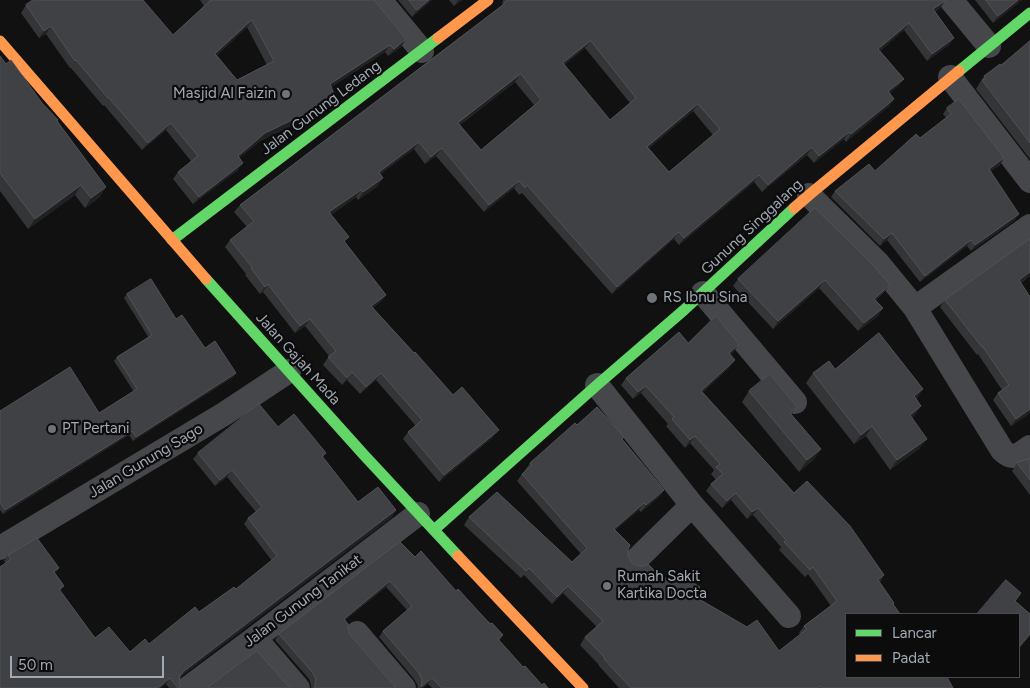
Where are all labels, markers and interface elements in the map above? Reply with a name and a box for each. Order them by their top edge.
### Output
street label: Jalan Gunung Ledang [258,57,384,159]
place label: Masjid Al Faizin [173,85,276,103]
marker: Masjid Al Faizin [280,88,292,100]
street label: Gunung Singgalang [698,175,806,279]
place label: RS Ibnu Sina [663,289,747,307]
marker: RS Ibnu Sina [645,291,659,305]
street label: Jalan Gajah Mada [252,309,344,409]
place label: PT Pertani [62,420,130,438]
street label: Jalan Gunung Sago [86,420,206,502]
marker: PT Pertani [46,423,58,435]
street label: Jalan Gunung Tanikat [240,551,366,651]
place label: Rumah Sakit Kartika Docta [617,568,707,603]
marker: Rumah Sakit Kartika Docta [601,580,613,592]
legend [845,613,1020,678]
text: Lancar [892,624,937,642]
scale bar [12,646,166,678]
text: Padat [892,649,930,667]
text: 50 m [18,656,53,674]

